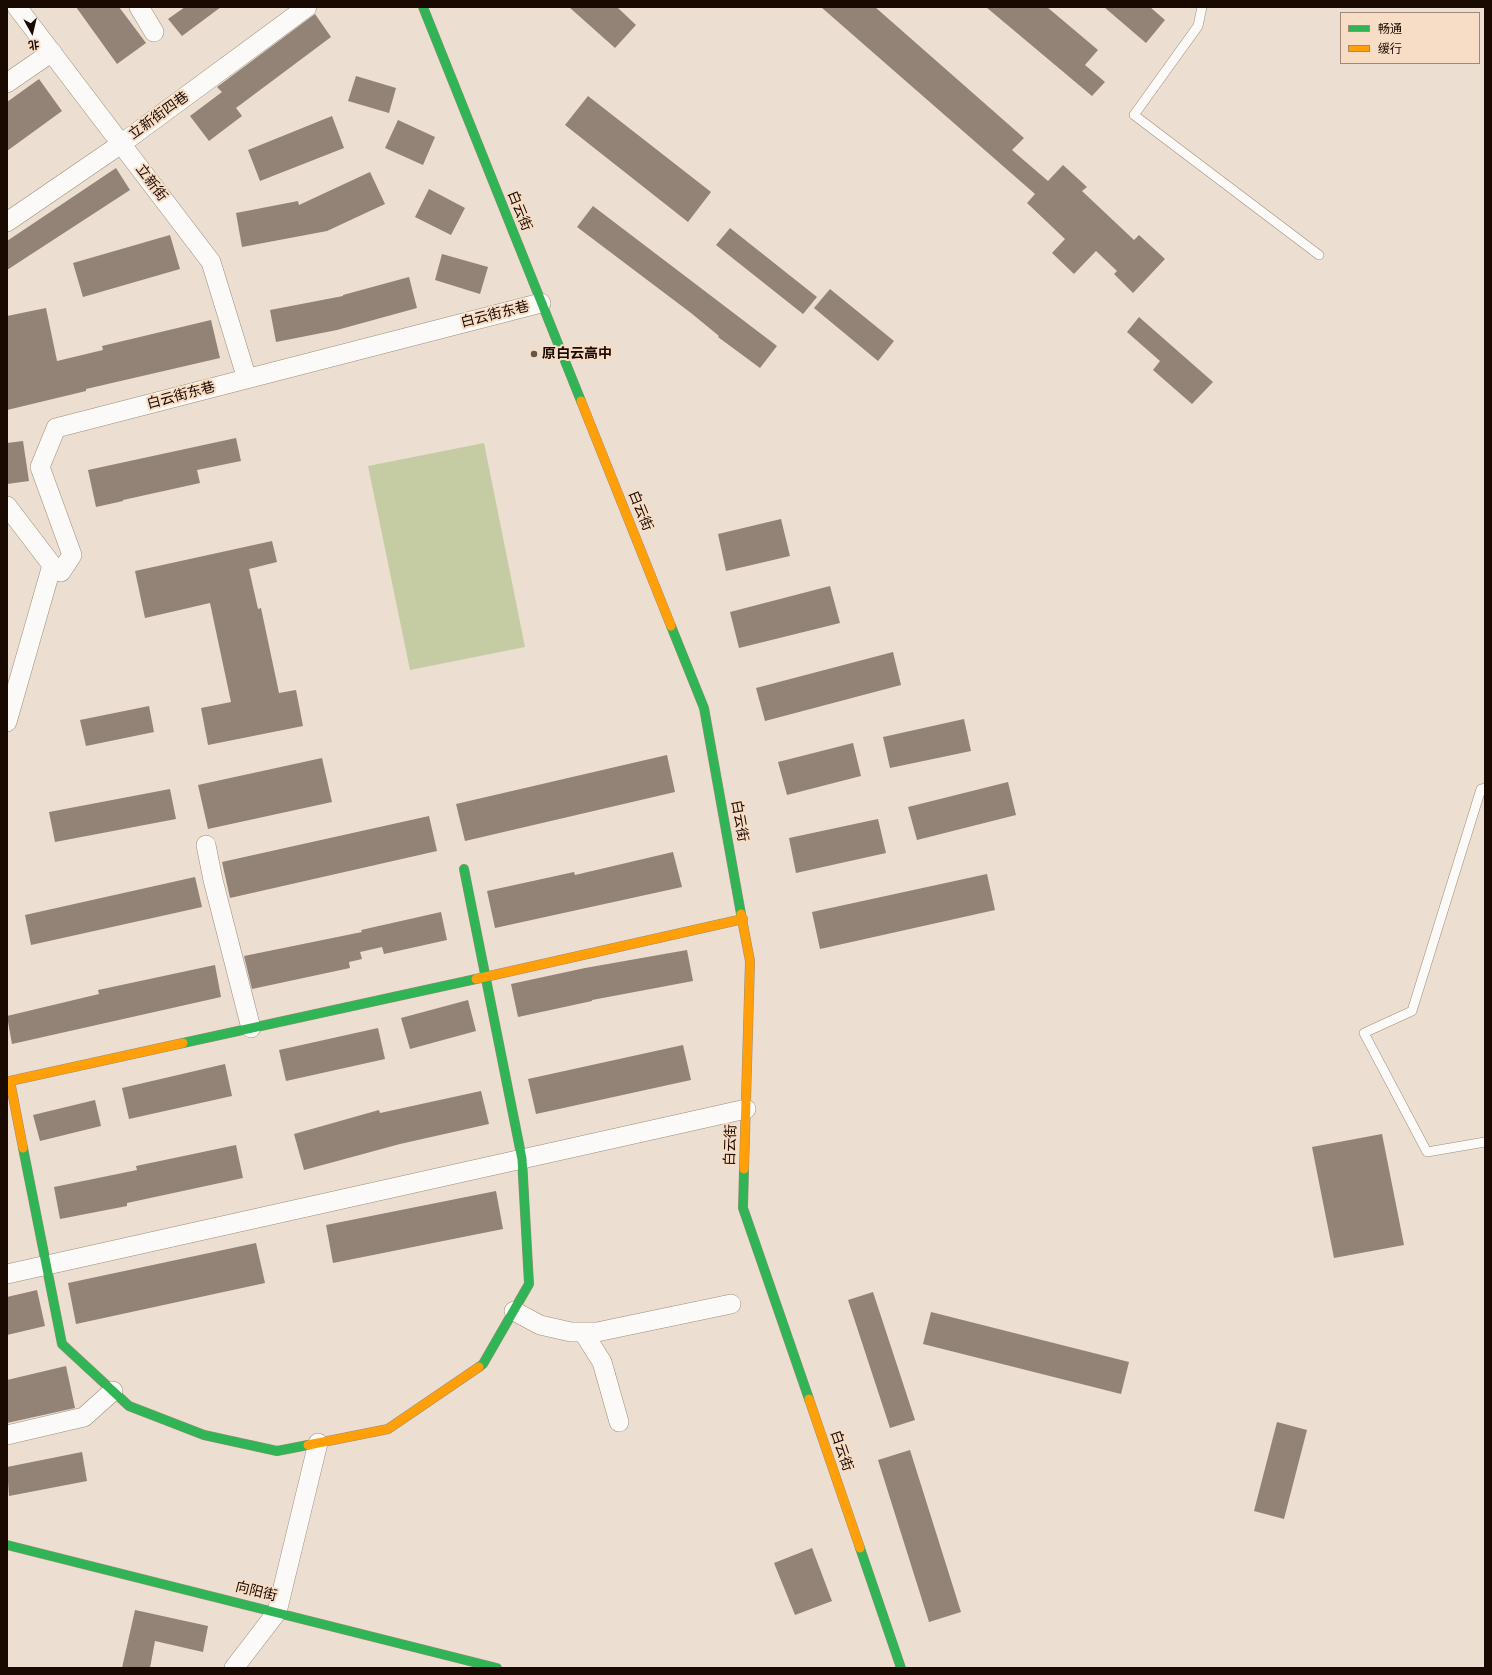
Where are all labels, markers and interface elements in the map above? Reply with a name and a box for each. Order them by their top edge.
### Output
north arrow [12,12,52,52]
legend [1340,12,1480,64]
text: 畅通 [1378,22,1402,37]
text: 北 [27,37,40,52]
text: 缓行 [1378,42,1402,57]
street label: 立新街四巷 [126,89,192,143]
street label: 立新街 [132,161,170,205]
street label: 白云街 [503,188,535,234]
street label: 白云街东巷 [459,298,531,332]
place label: 原白云高中 [542,346,612,362]
marker: 原白云高中 [529,349,539,359]
street label: 白云街东巷 [145,379,217,413]
street label: 白云街 [624,488,656,534]
street label: 白云街 [727,799,751,843]
street label: 白云街 [722,1124,740,1166]
street label: 白云街 [826,1428,856,1474]
street label: 向阳街 [234,1579,278,1605]

